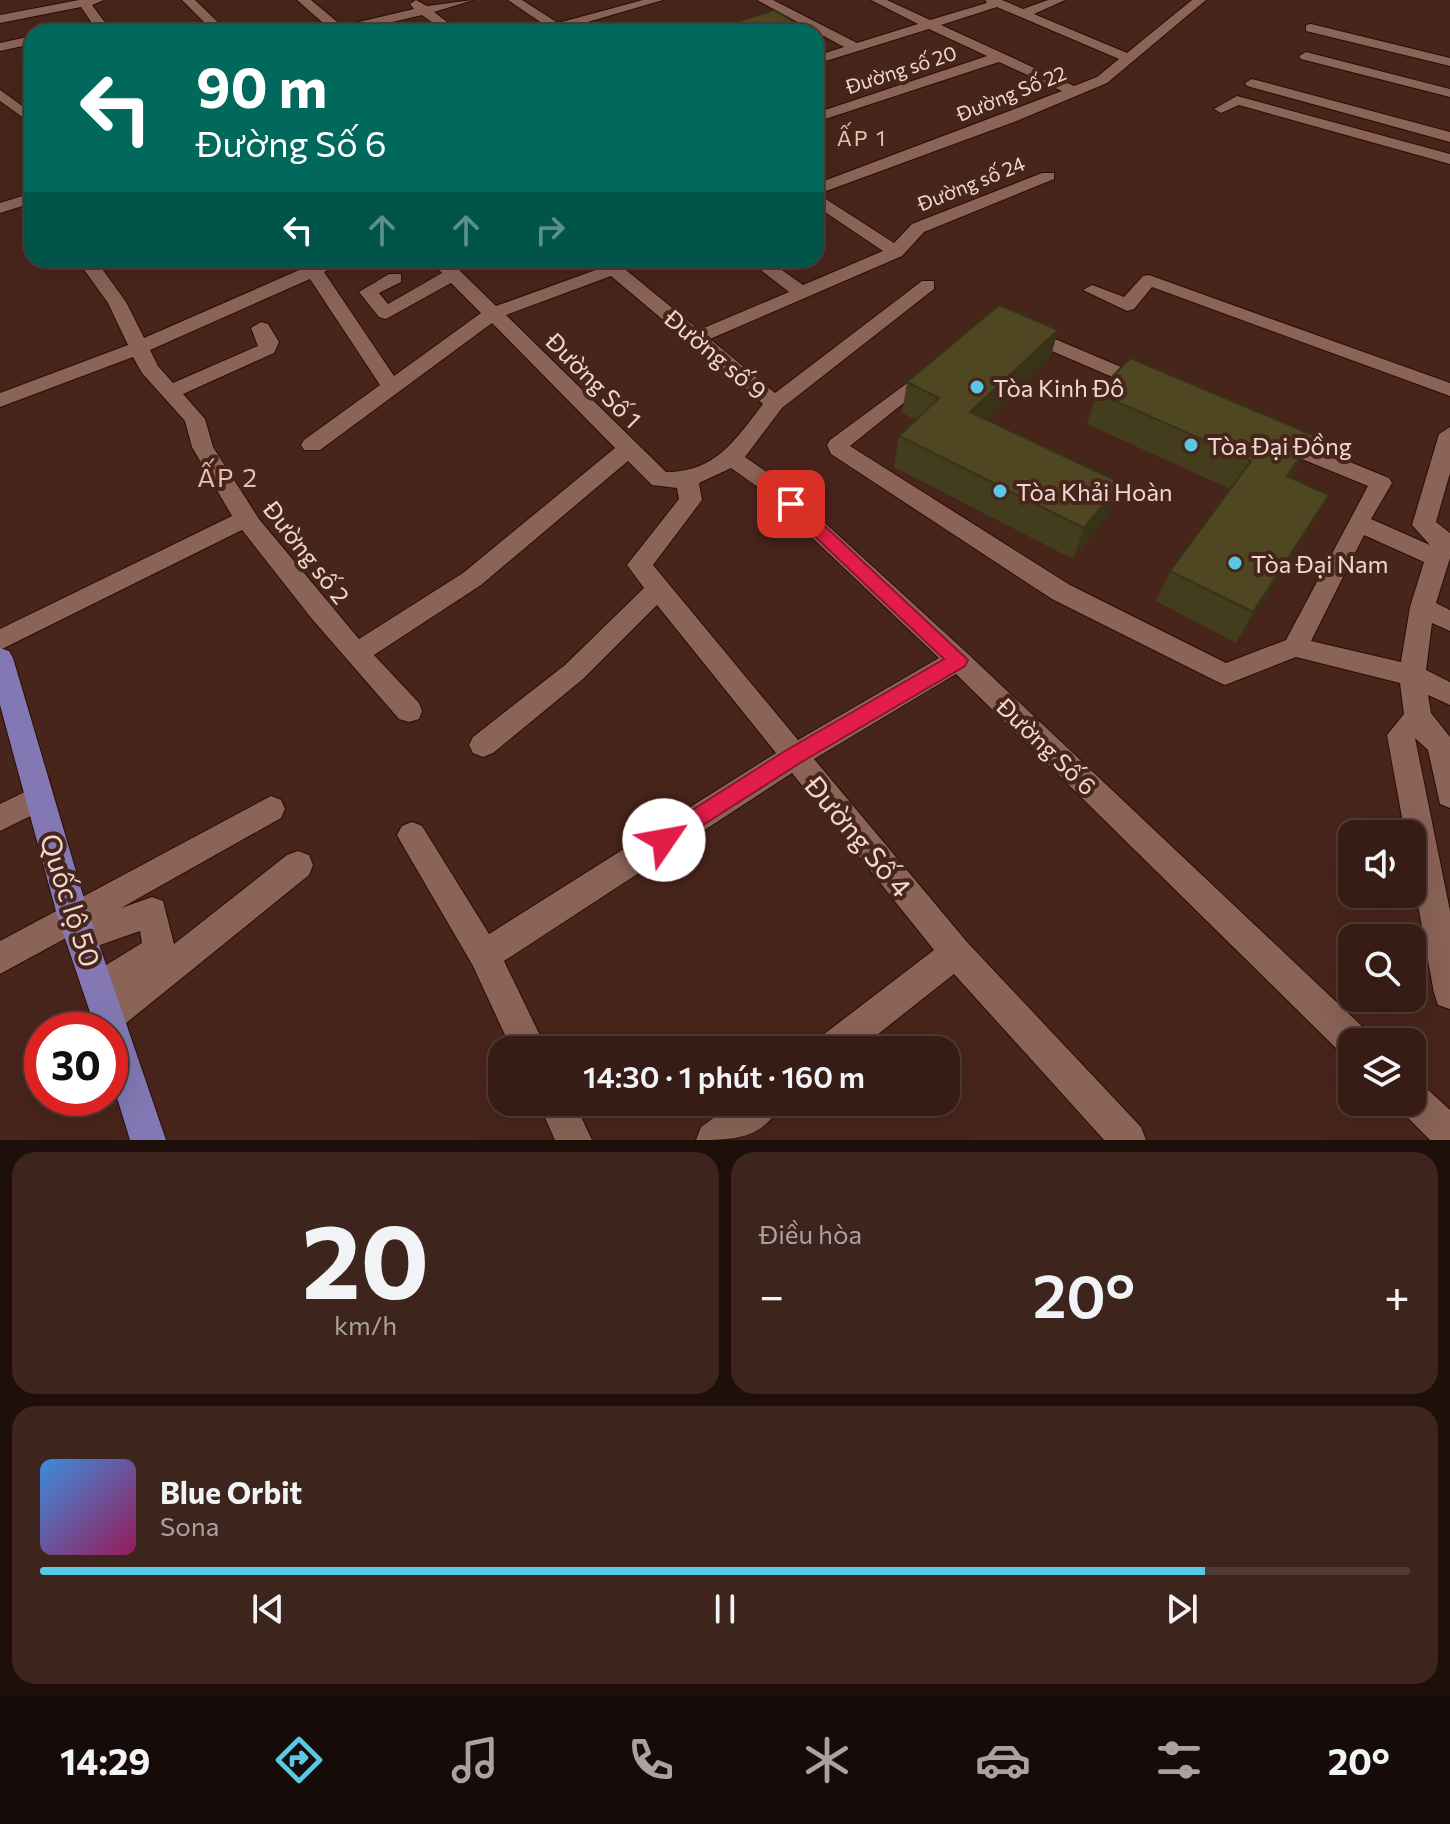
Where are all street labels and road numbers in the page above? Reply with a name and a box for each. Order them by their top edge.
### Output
street label: Đường số 20 [842,40,959,99]
street label: Đường Số 22 [952,60,1069,126]
street label: Đường số 24 [913,151,1028,216]
street label: Đường số 9 [658,302,773,405]
street label: Đường Số 1 [540,326,648,434]
street label: Đường số 2 [257,494,356,609]
street label: Đường Số 6 [991,691,1103,801]
street label: Đường Số 4 [798,768,920,904]
street label: Quốc lộ 50 [34,829,108,971]

